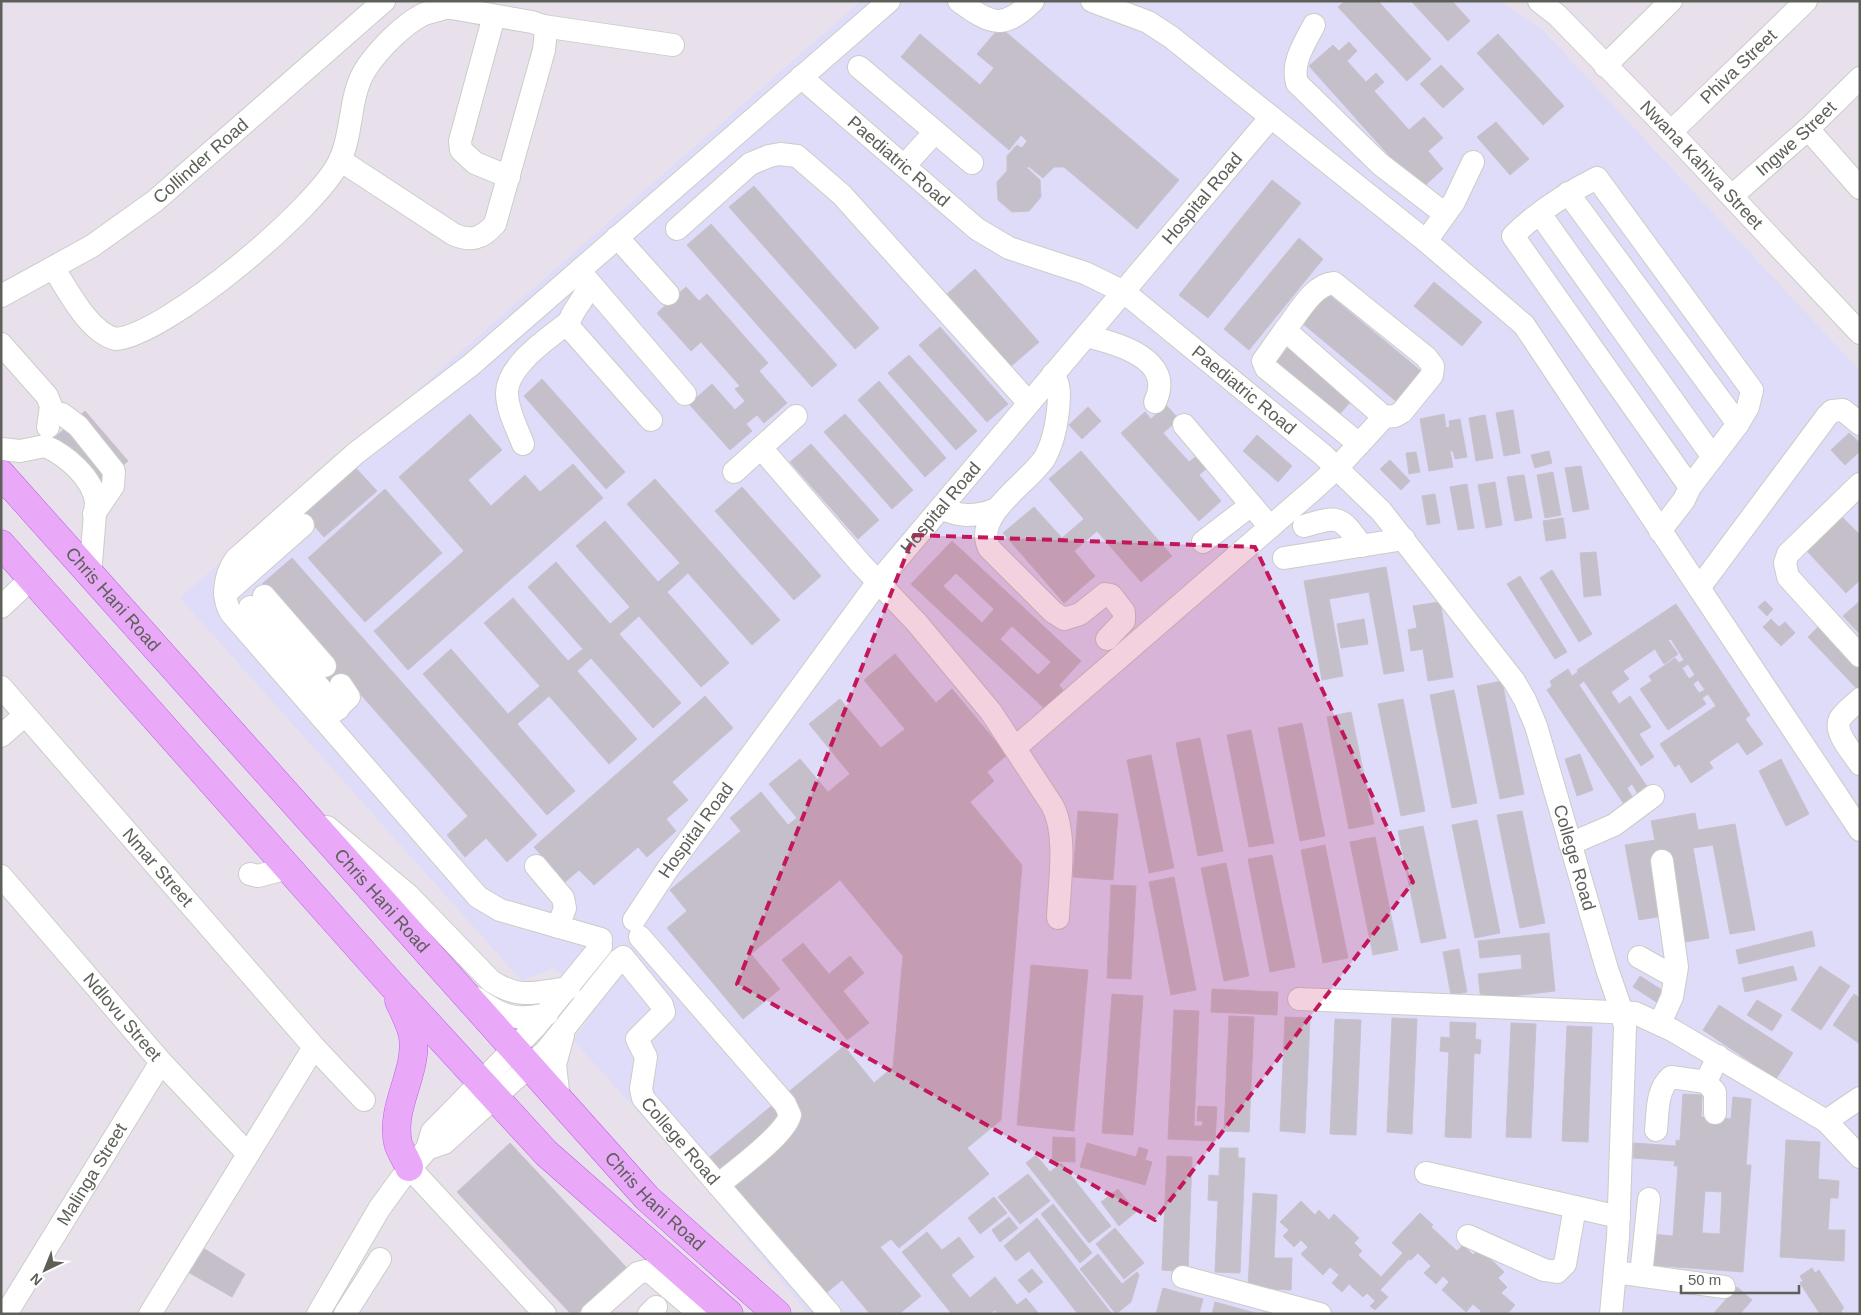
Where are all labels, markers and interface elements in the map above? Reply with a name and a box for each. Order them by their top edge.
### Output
street label: Phiva Street [1696,25,1781,108]
street label: Nwana Kahiva Street [1636,97,1767,233]
street label: Ingwe Street [1752,97,1840,180]
street label: Paediatric Road [844,112,954,211]
street label: Collinder Road [149,114,252,208]
street label: Hospital Road [1158,149,1246,248]
street label: Paediatric Road [1188,342,1300,438]
street label: Hospital Road [897,458,985,558]
street label: Chris Hani Road [61,543,164,655]
street label: Hospital Road [655,779,738,882]
street label: College Road [1550,802,1599,913]
street label: Nmar Street [118,824,197,911]
street label: Chris Hani Road [330,845,433,957]
street label: Ndlovu Street [79,969,165,1065]
street label: College Road [637,1093,724,1189]
street label: Malinga Street [53,1120,131,1229]
street label: Chris Hani Road [601,1148,709,1255]
north arrow [20,1245,70,1295]
scale bar [1681,1262,1798,1294]
text: N [27,1270,45,1289]
text: 50 m [1688,1271,1721,1288]

